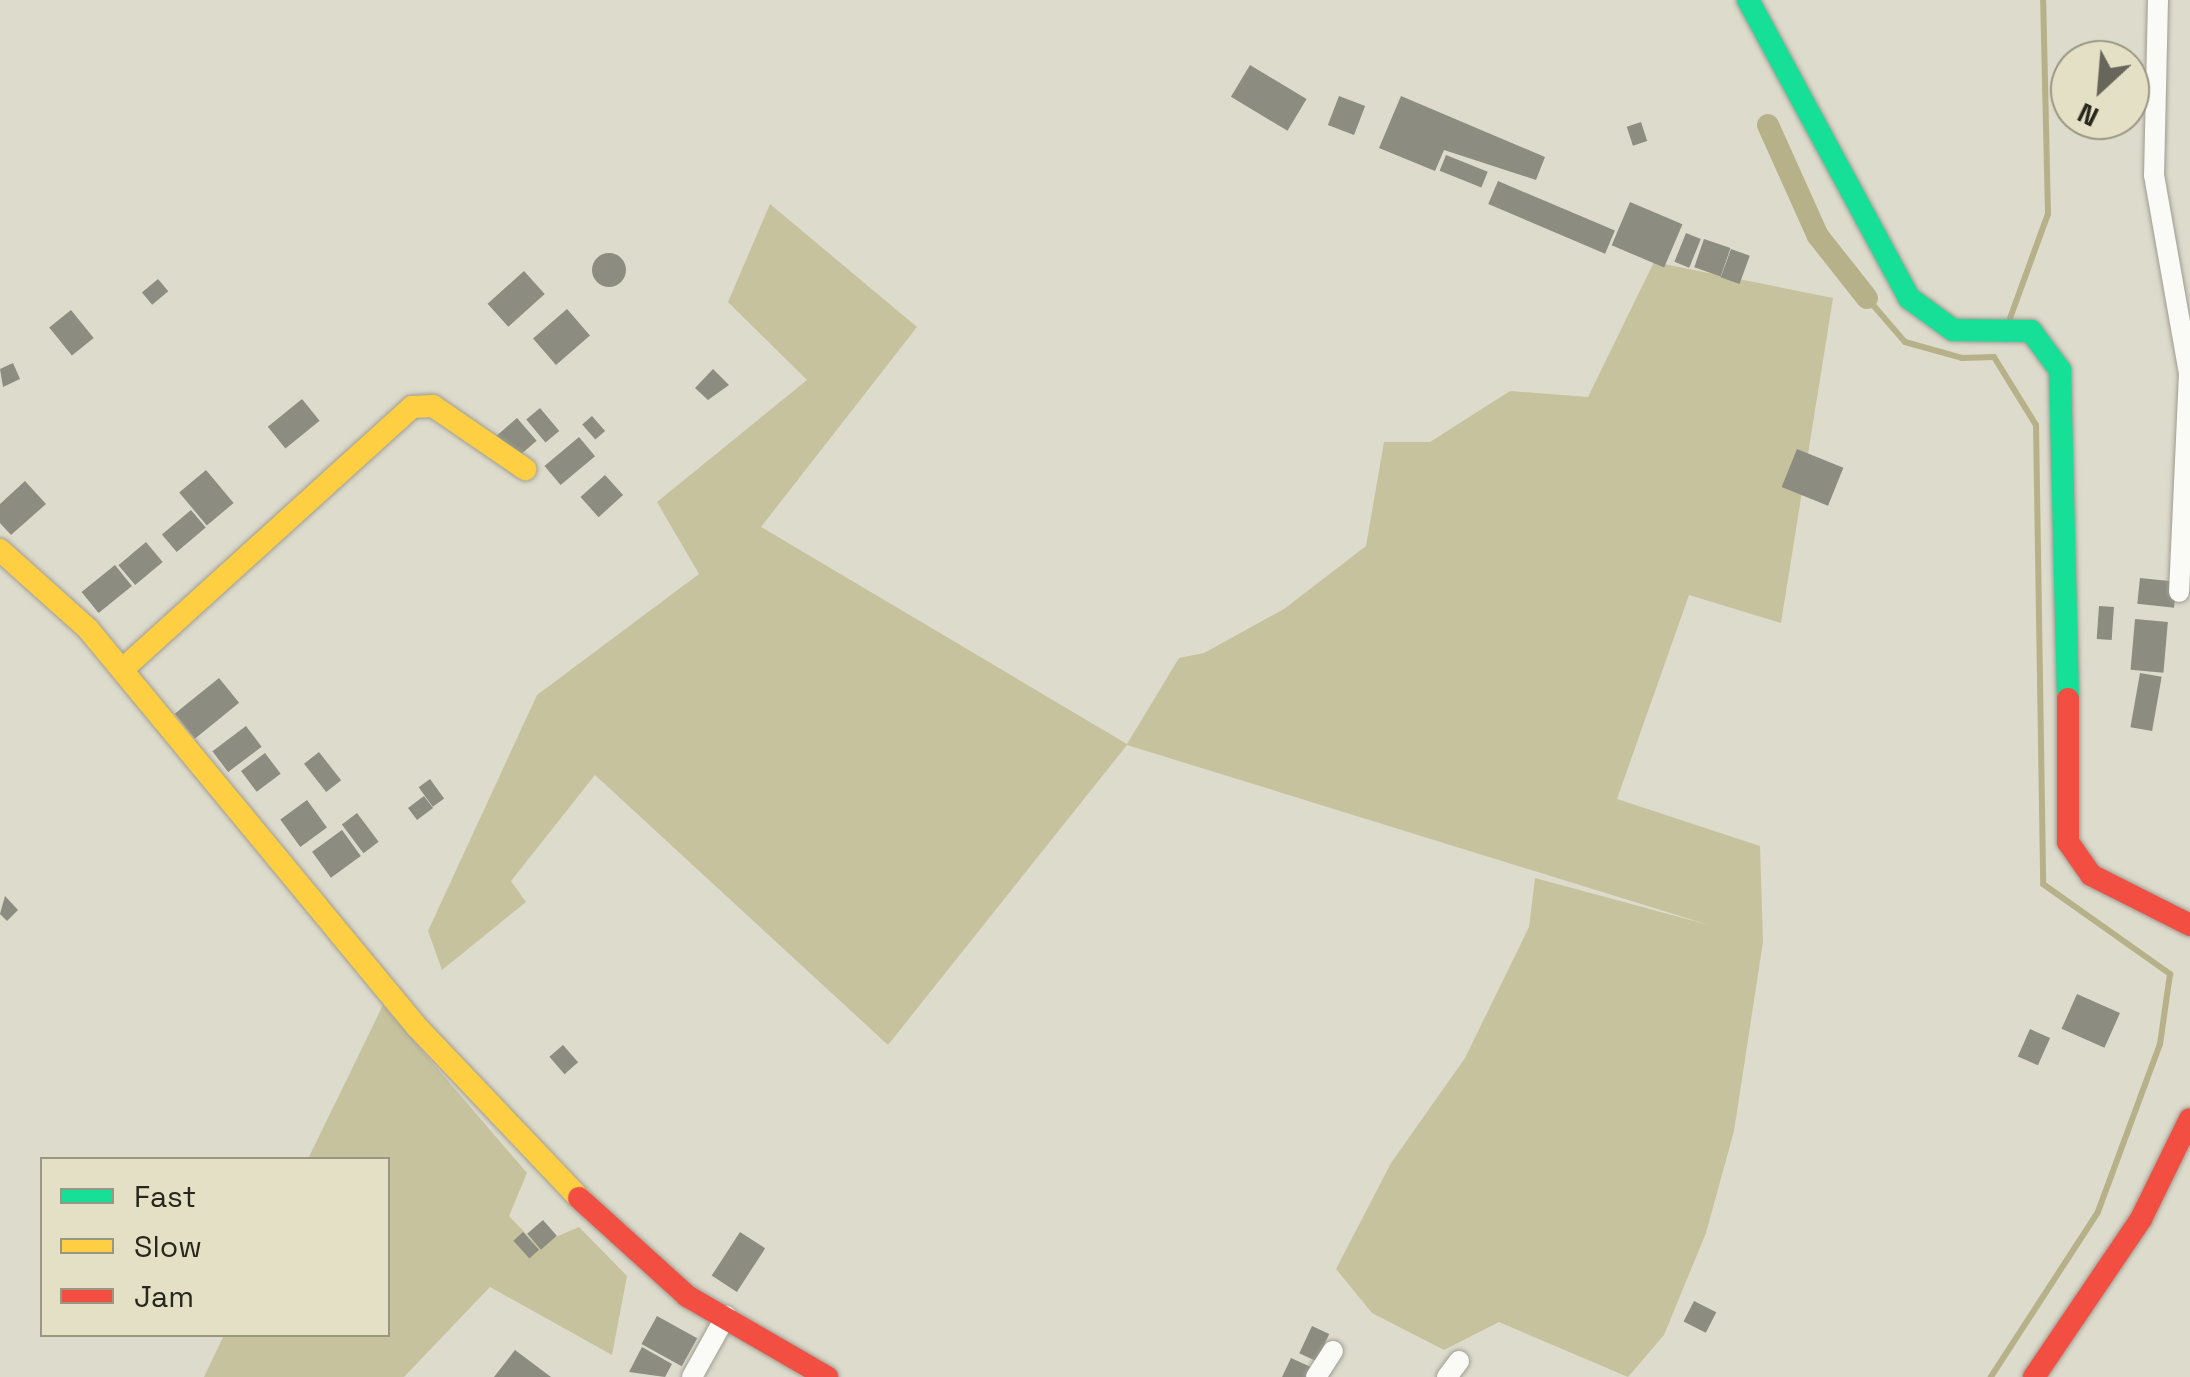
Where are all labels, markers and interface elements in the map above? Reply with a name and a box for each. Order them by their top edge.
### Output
north arrow [2050,40,2150,140]
text: N [2071,95,2104,135]
legend [40,1157,390,1337]
text: Fast [134,1177,196,1216]
text: Slow [134,1227,202,1266]
text: Jam [134,1277,194,1316]

